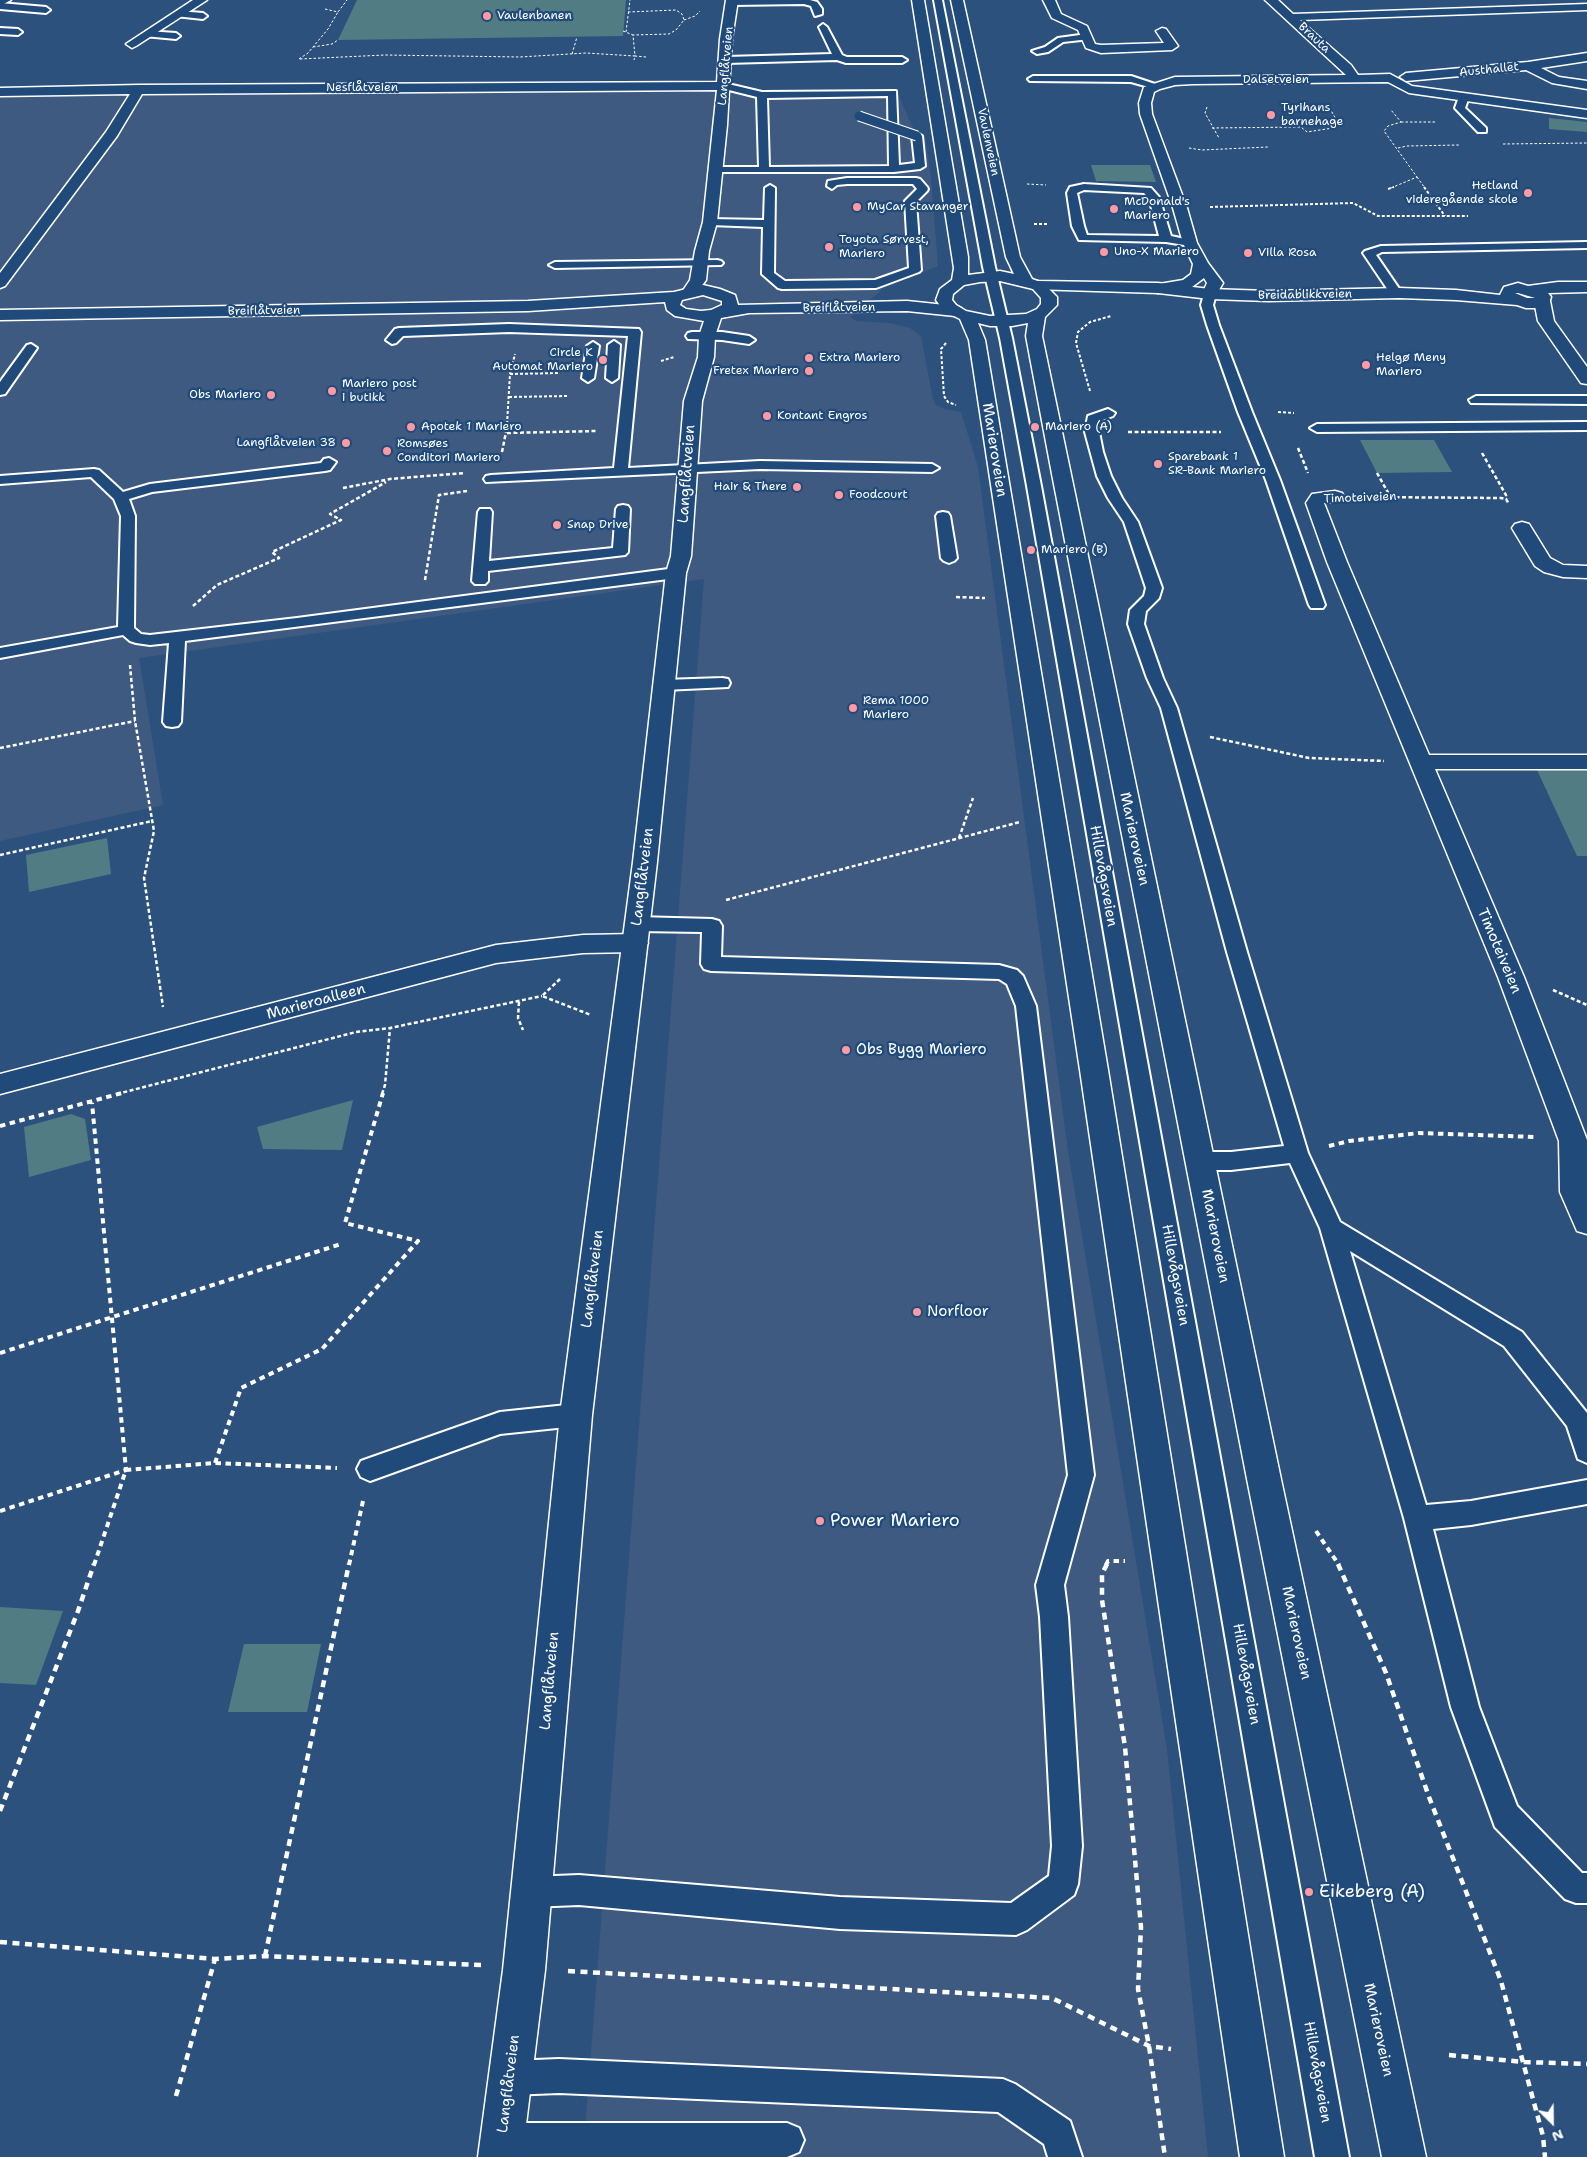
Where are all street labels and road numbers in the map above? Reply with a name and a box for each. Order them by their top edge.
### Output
street label: Brauta [1295,20,1333,56]
street label: Langflåtveien [715,26,737,106]
street label: Austhallet [1458,60,1520,80]
street label: Dalsetveien [1243,73,1309,87]
street label: Nesflåtveien [326,81,398,95]
street label: Vaulenveien [974,107,1002,177]
street label: Breidablikkveien [1258,287,1352,303]
street label: Breiflåtveien [803,300,875,316]
street label: Breiflåtveien [228,303,300,319]
street label: Marieroveien [978,402,1010,498]
street label: Langflåtveien [675,424,699,524]
street label: Timoteiveien [1323,490,1397,506]
street label: Marieroveien [1115,791,1153,887]
street label: Hillevågsveien [1085,824,1121,928]
street label: Langflåtveien [628,827,658,927]
street label: Timoteiveien [1473,906,1525,996]
street label: Marieroalleen [265,980,367,1024]
street label: Marieroveien [1197,1188,1233,1284]
street label: Hillevågsveien [1157,1223,1193,1327]
street label: Langflåtveien [578,1229,608,1329]
street label: Marieroveien [1277,1585,1315,1681]
street label: Hillevågsveien [1228,1622,1264,1726]
street label: Langflåtveien [537,1631,563,1731]
street label: Marieroveien [1359,1982,1397,2078]
street label: Hillevågsveien [1299,2020,1335,2124]
street label: Langflåtveien [494,2034,524,2134]

